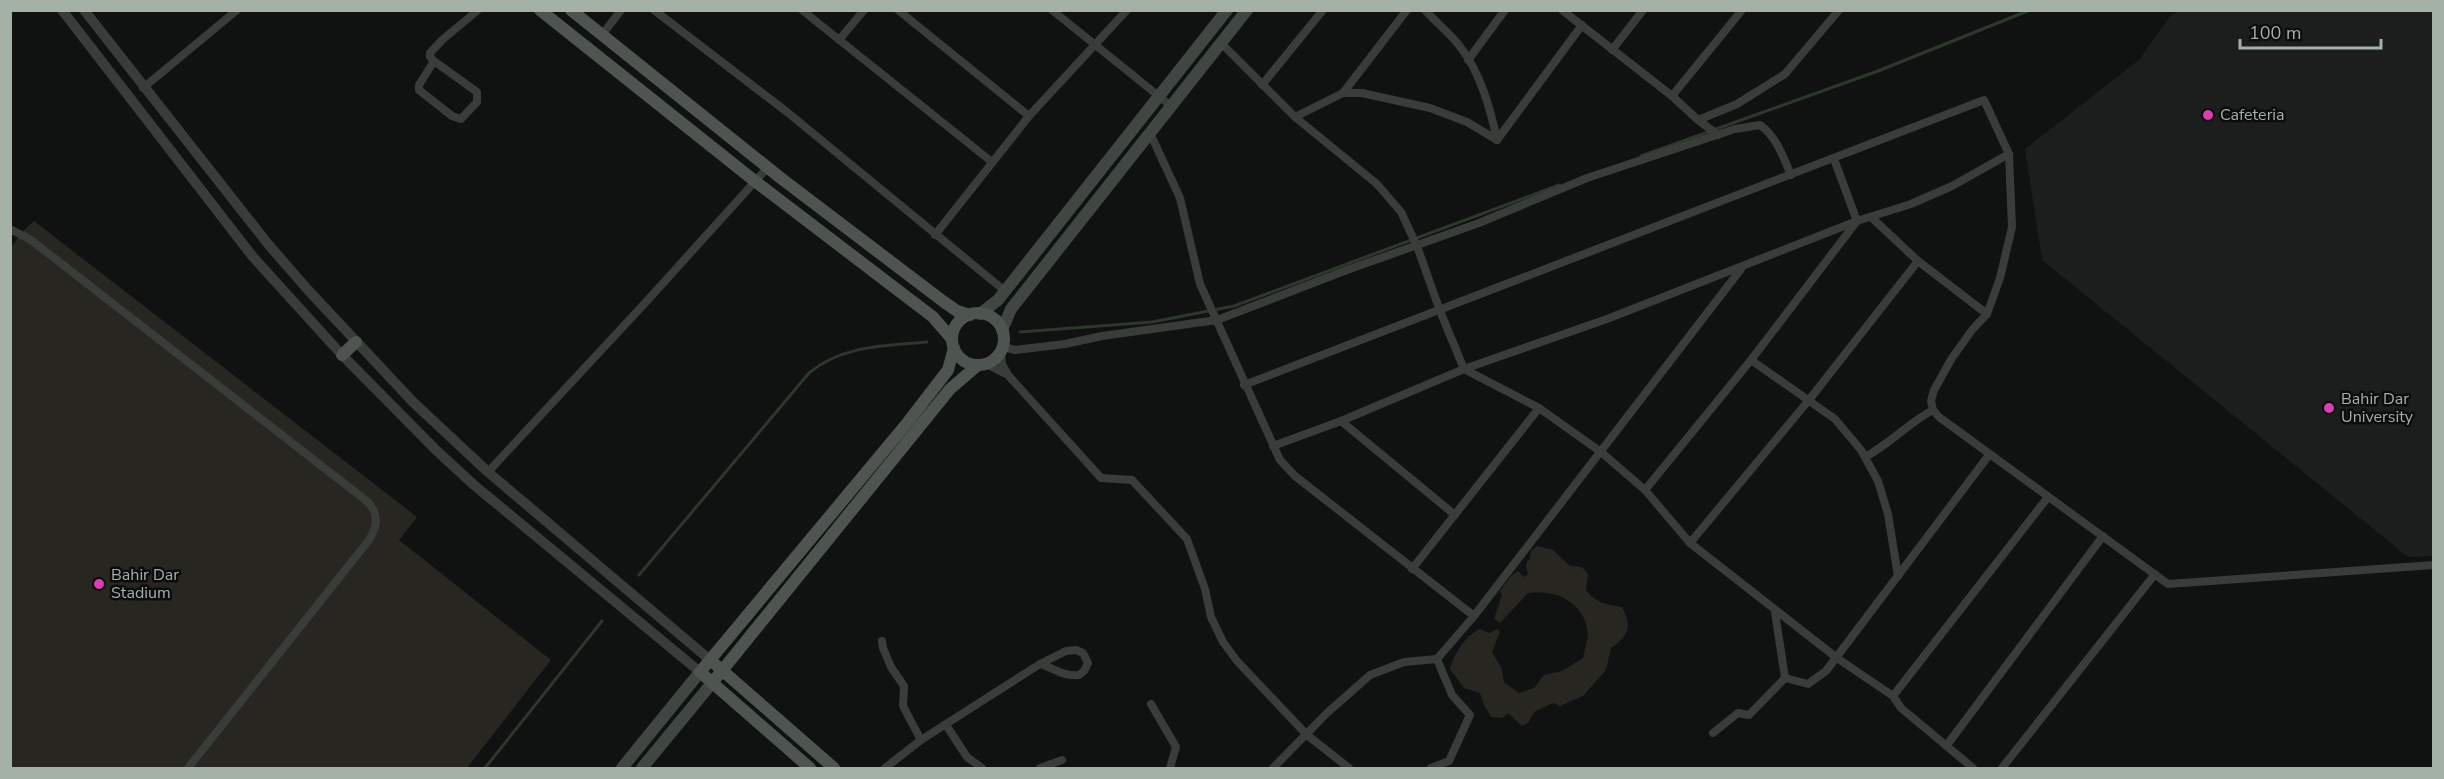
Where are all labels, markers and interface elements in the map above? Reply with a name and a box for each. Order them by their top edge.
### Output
scale bar [2240,12,2381,50]
text: 100 m [2249,21,2301,45]
place label: Cafeteria [2220,104,2285,126]
marker: Cafeteria [2201,108,2215,122]
place label: Bahir Dar University [2341,388,2414,428]
marker: Bahir Dar University [2322,401,2336,415]
place label: Bahir Dar Stadium [111,564,179,604]
marker: Bahir Dar Stadium [92,577,106,591]

